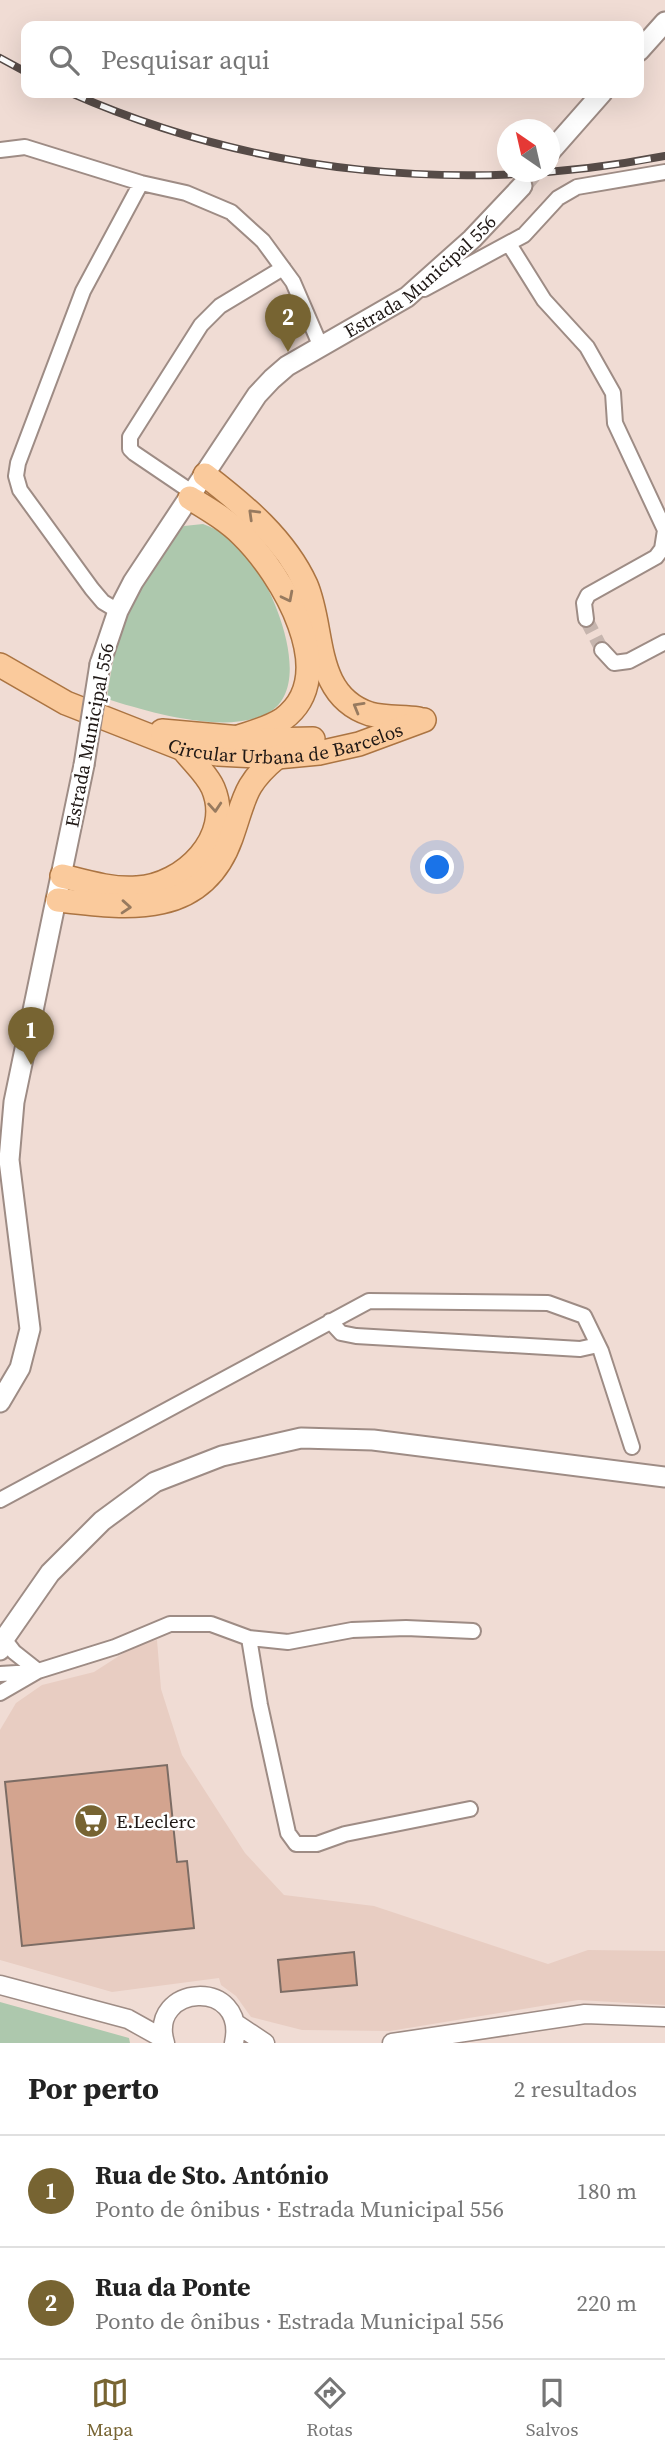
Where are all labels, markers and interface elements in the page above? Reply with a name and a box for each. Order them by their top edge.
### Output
search box [21,21,644,98]
icon: search [45,41,83,79]
text: Pesquisar aqui [101,42,270,78]
north arrow [497,119,560,182]
street label: Estrada Municipal 556 [339,209,502,344]
pin: 2 [265,294,311,352]
one-way arrow [248,510,261,523]
one-way arrow [279,590,293,602]
street label: Estrada Municipal 556 [58,641,120,829]
one-way arrow [353,702,366,715]
street label: Circular Urbana de Barcelos [164,716,406,770]
one-way arrow [207,802,222,813]
your location [420,850,454,884]
one-way arrow [120,899,131,914]
pin: 1 [8,1007,54,1065]
supermarket icon: E.Leclerc [72,1802,110,1840]
place label: E.Leclerc [116,1808,196,1834]
text: Por perto [28,2068,159,2109]
text: 2 resultados [514,2073,637,2105]
text: Rua de Sto. António [95,2157,329,2193]
text: 1 [45,2175,57,2207]
text: 180 m [576,2175,637,2207]
text: Ponto de ônibus · Estrada Municipal 556 [95,2193,504,2225]
text: Rua da Ponte [95,2269,251,2305]
text: 2 [45,2287,57,2319]
text: 220 m [576,2287,637,2319]
text: Ponto de ônibus · Estrada Municipal 556 [95,2305,504,2337]
tab: Mapa [86,2374,133,2442]
tab: Rotas [306,2374,353,2442]
tab: Salvos [526,2374,579,2442]

